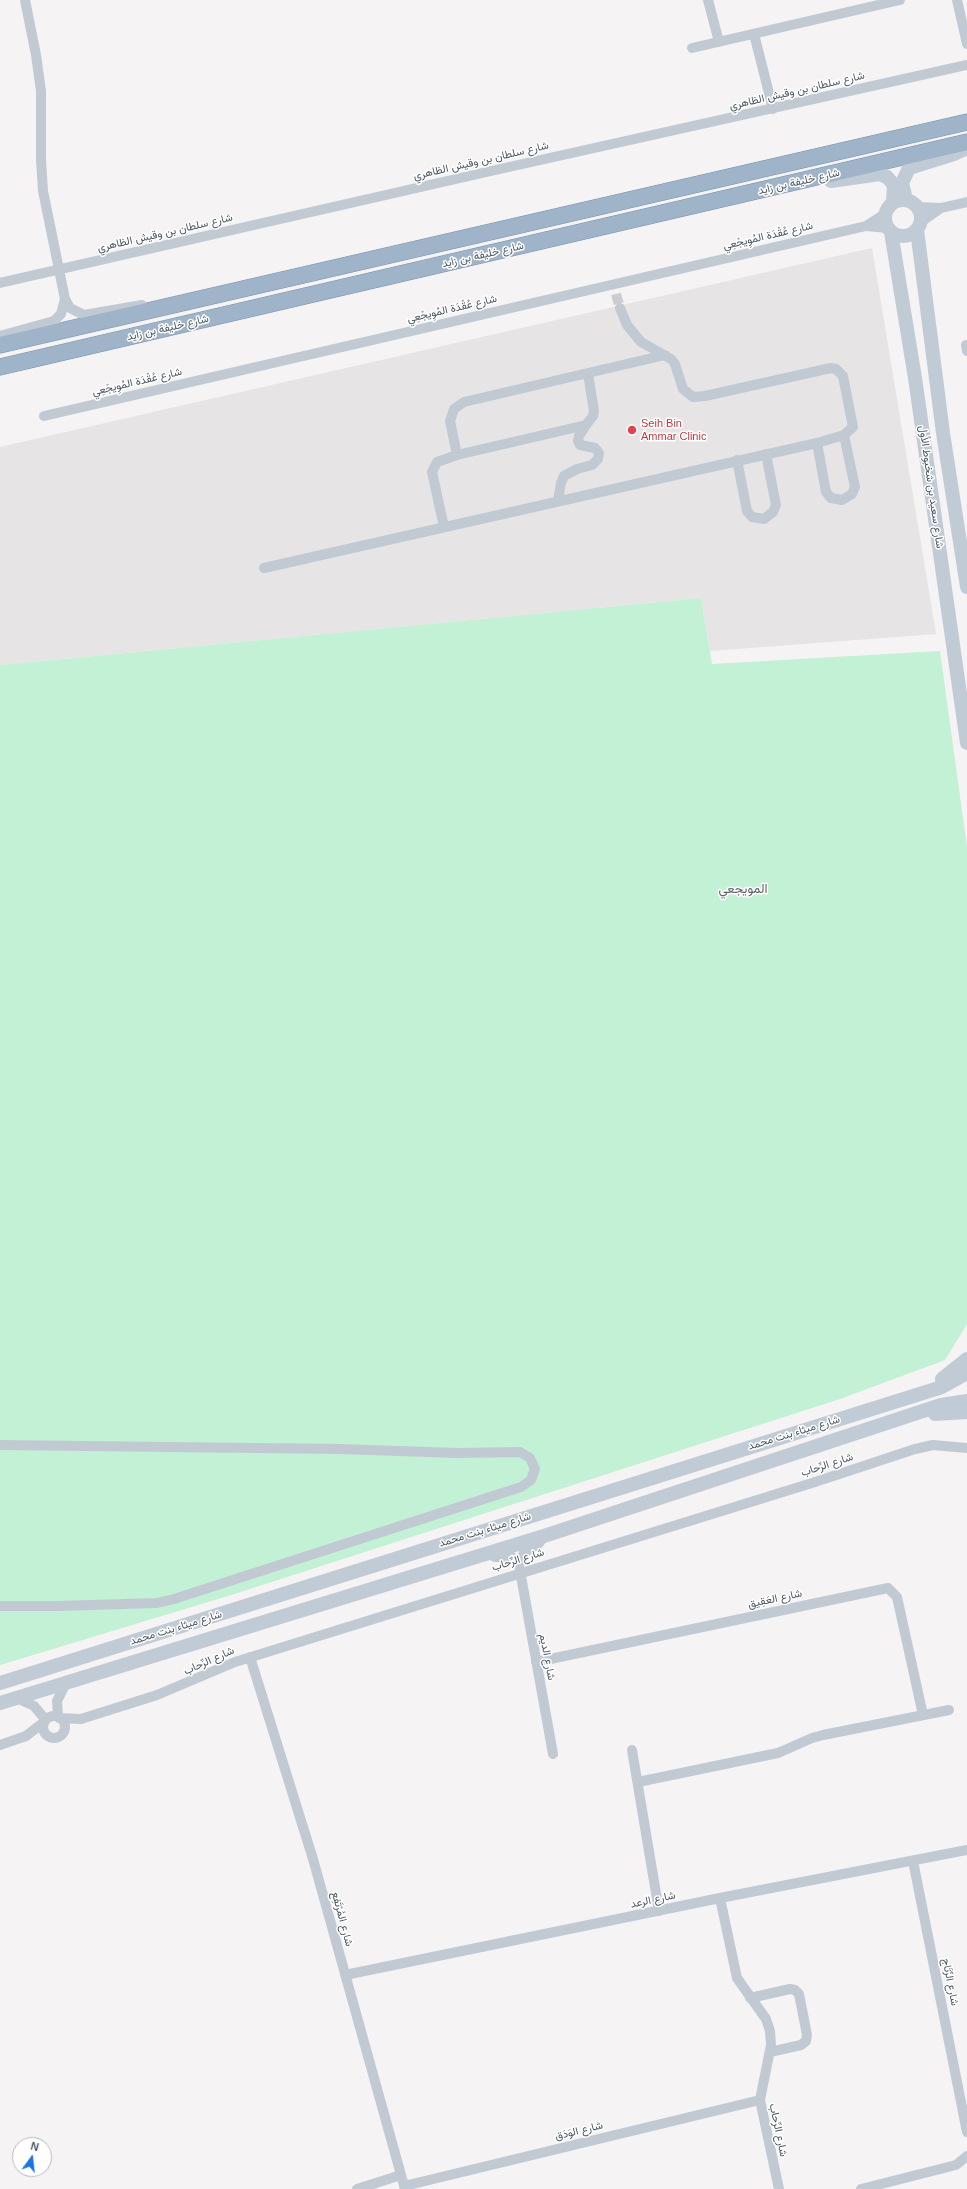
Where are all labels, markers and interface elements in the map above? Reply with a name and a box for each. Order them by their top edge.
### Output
street label: شارع سلطان بن وقيش الظاهري [728,69,866,113]
street label: شارع سلطان بن وقيش الظاهري [412,139,550,183]
street label: شارع خليفة بن زايد [757,166,841,198]
street label: شارع سلطان بن وقيش الظاهري [96,211,234,255]
street label: شارع عُقْدَة المُوِيجْعِي [722,219,814,253]
street label: شارع خليفة بن زايد [441,239,525,271]
street label: شارع عُقْدَة المُوِيجْعِي [406,292,498,326]
street label: شارع خليفة بن زايد [126,312,210,344]
street label: شارع عُقْدَة المُوِيجْعِي [91,365,183,399]
place label: Seih Bin Ammar Clinic [641,417,706,443]
marker: Seih Bin Ammar Clinic [626,424,638,436]
street label: شارع سعيد بن شخبوط الأول [916,425,946,549]
district label: المويجعي [719,881,767,897]
street label: شارع ميثاء بنت محمد [746,1413,842,1453]
street label: شارع الرِّحاب [799,1450,855,1480]
street label: شارع ميثاء بنت محمد [437,1510,533,1550]
street label: شارع الرِّحاب [490,1546,546,1574]
street label: شارع العَقِيق [747,1587,803,1611]
street label: شارع ميثاء بنت محمد [128,1608,224,1648]
street label: شارع الديم [536,1633,558,1681]
street label: شارع الرِّحاب [182,1644,236,1678]
street label: شارع الرعد [629,1889,677,1911]
street label: شارع المُرْتَفِع [328,1890,356,1948]
street label: شارع الرِّتَاج [939,1957,961,2007]
street label: شارع الرِّحاب [766,2102,790,2158]
street label: شارع الوَدَق [554,2119,604,2143]
north arrow [12,2137,52,2177]
text: N [29,2140,40,2153]

